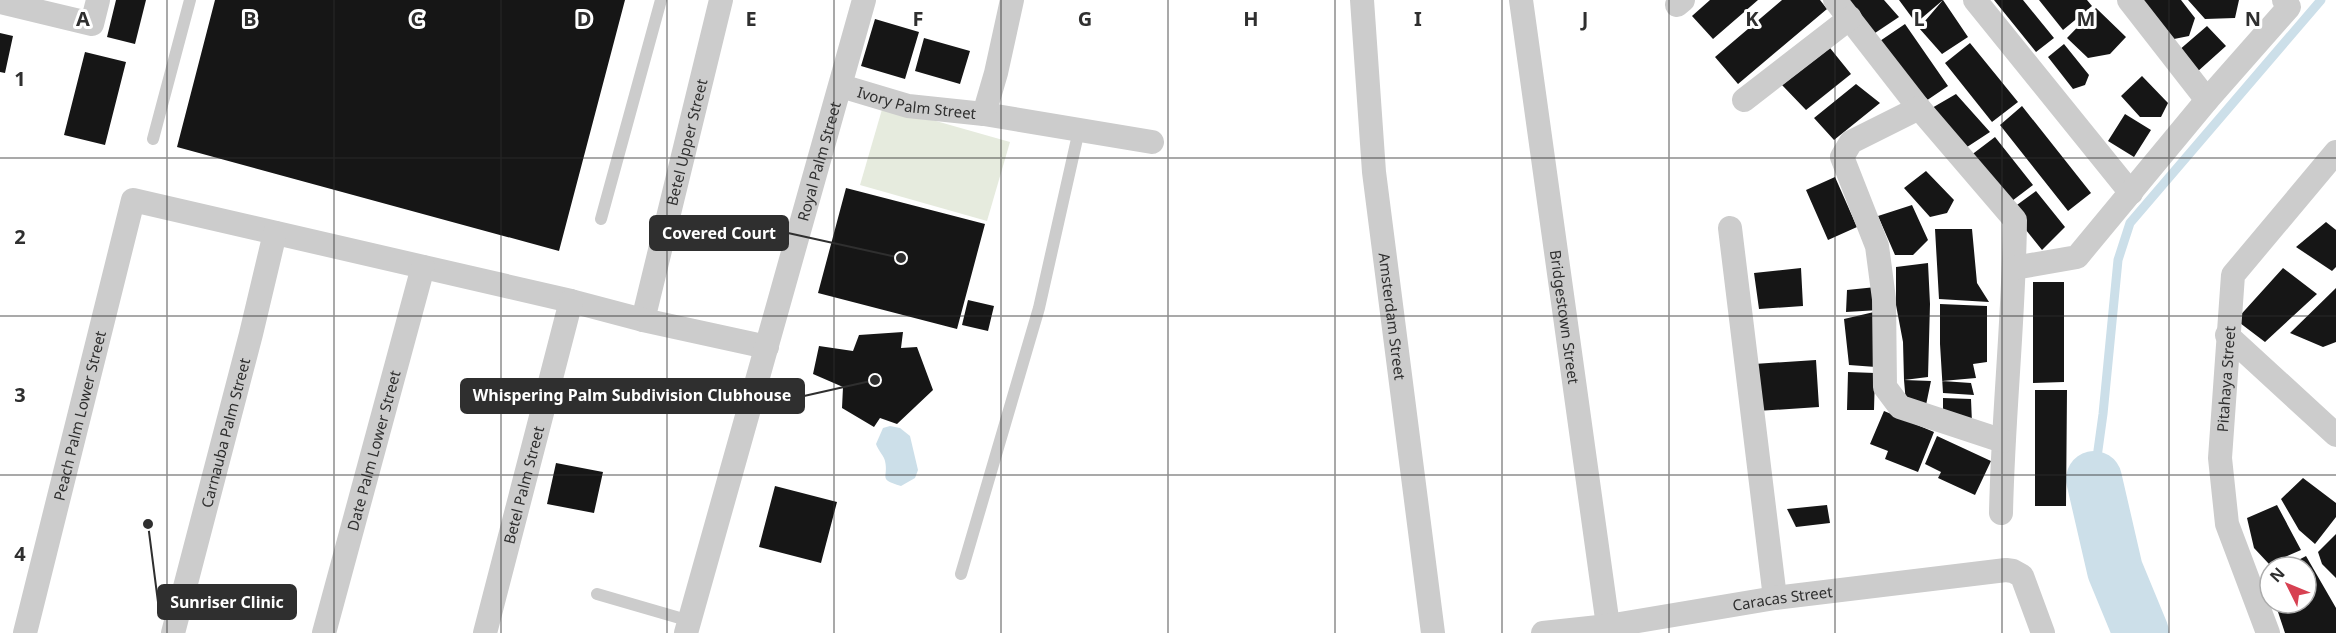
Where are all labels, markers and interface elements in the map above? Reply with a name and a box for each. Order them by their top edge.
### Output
text: A [76,5,90,32]
text: B [243,5,257,32]
text: C [411,5,424,32]
text: D [577,5,591,32]
text: E [745,5,757,32]
text: F [913,5,923,32]
text: G [1078,5,1092,32]
text: H [1243,5,1259,32]
text: I [1414,5,1422,32]
text: J [1580,5,1588,32]
text: K [1745,5,1759,32]
text: L [1913,5,1925,32]
text: M [2077,5,2095,32]
text: N [2245,5,2261,32]
text: 1 [14,65,26,92]
street label: Betel Upper Street [661,76,712,208]
street label: Ivory Palm Street [855,81,978,123]
street label: Royal Palm Street [792,99,845,223]
callout: Covered Court [650,216,788,250]
text: Covered Court [662,222,776,244]
text: 2 [14,223,26,250]
street label: Bridgestown Street [1546,249,1584,386]
street label: Amsterdam Street [1374,252,1411,382]
street label: Pitahaya Street [2212,325,2239,433]
street label: Peach Palm Lower Street [48,328,110,503]
street label: Carnauba Palm Street [196,355,254,510]
street label: Date Palm Lower Street [342,368,405,533]
callout: Whispering Palm Subdivision Clubhouse [461,379,804,413]
text: 3 [14,381,26,408]
text: Whispering Palm Subdivision Clubhouse [473,384,791,406]
street label: Betel Palm Street [498,423,548,546]
text: 4 [14,540,26,567]
north arrow [2258,555,2318,615]
text: N [2265,563,2290,587]
street label: Caracas Street [1731,581,1834,615]
callout: Sunriser Clinic [158,585,296,619]
text: Sunriser Clinic [170,591,284,613]

